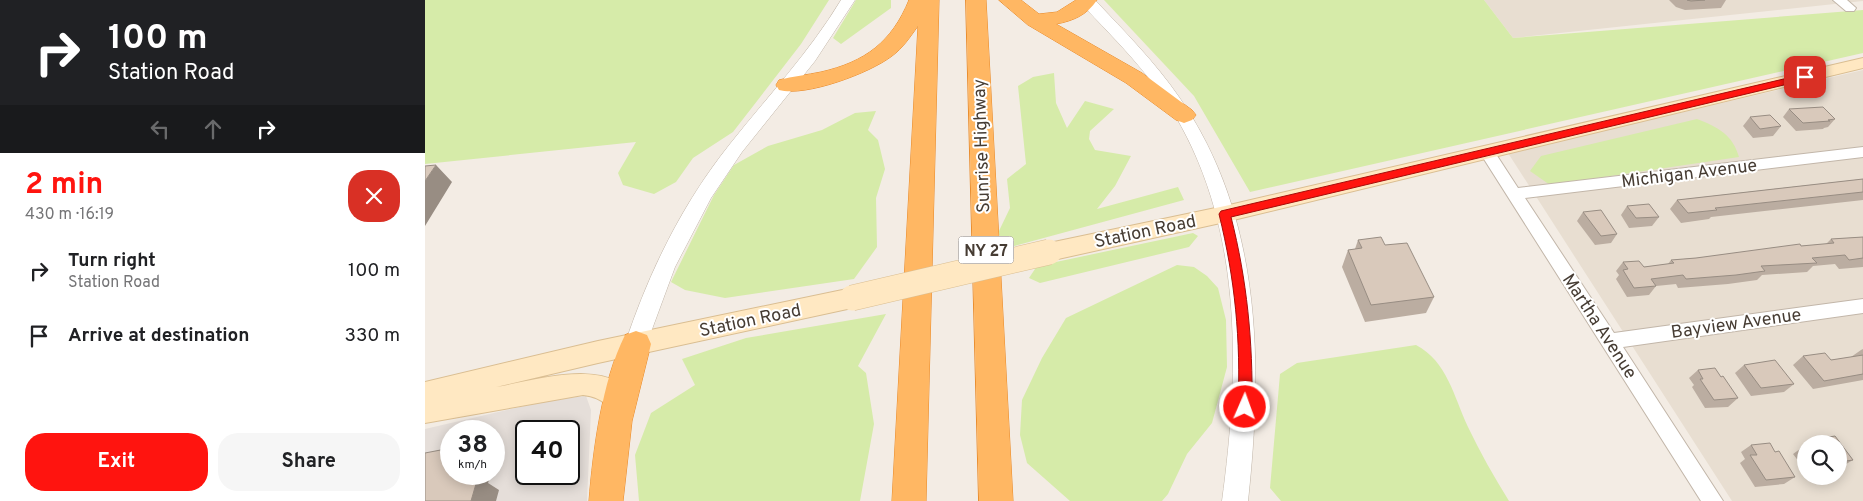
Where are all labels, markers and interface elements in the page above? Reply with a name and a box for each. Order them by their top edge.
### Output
text: 100 m [108,17,208,61]
icon: right [25,20,90,85]
pin [1784,56,1826,98]
text: Station Road [108,60,234,87]
icon: arrive [1791,63,1819,91]
street label: Sunrise Highway [969,79,996,213]
icon: left [146,115,174,143]
icon: ahead [199,115,227,143]
icon: right [252,115,280,143]
street label: Michigan Avenue [1620,155,1758,194]
text: 2 min [25,167,103,204]
button: close [348,170,400,222]
text: 430 m · 16:19 [25,205,114,225]
street label: Station Road [1092,210,1198,254]
road number: NY 27 [959,236,1013,264]
text: Turn right [68,249,156,273]
icon: right [25,257,53,285]
text: 100 m [348,259,400,283]
street label: Martha Avenue [1556,270,1641,384]
text: Station Road [68,273,160,293]
street label: Station Road [697,299,803,343]
street label: Bayview Avenue [1670,304,1803,345]
icon: arrive [25,322,53,350]
text: Arrive at destination [68,324,249,348]
text: 330 m [345,324,400,348]
position arrow [1218,380,1270,432]
speed limit sign: 40 [515,420,580,485]
text: 38 [457,430,488,462]
button: Exit [25,433,208,491]
button: Share [218,433,400,491]
map controls [1797,435,1847,485]
button: search [1797,435,1847,485]
text: km/h [458,457,487,473]

